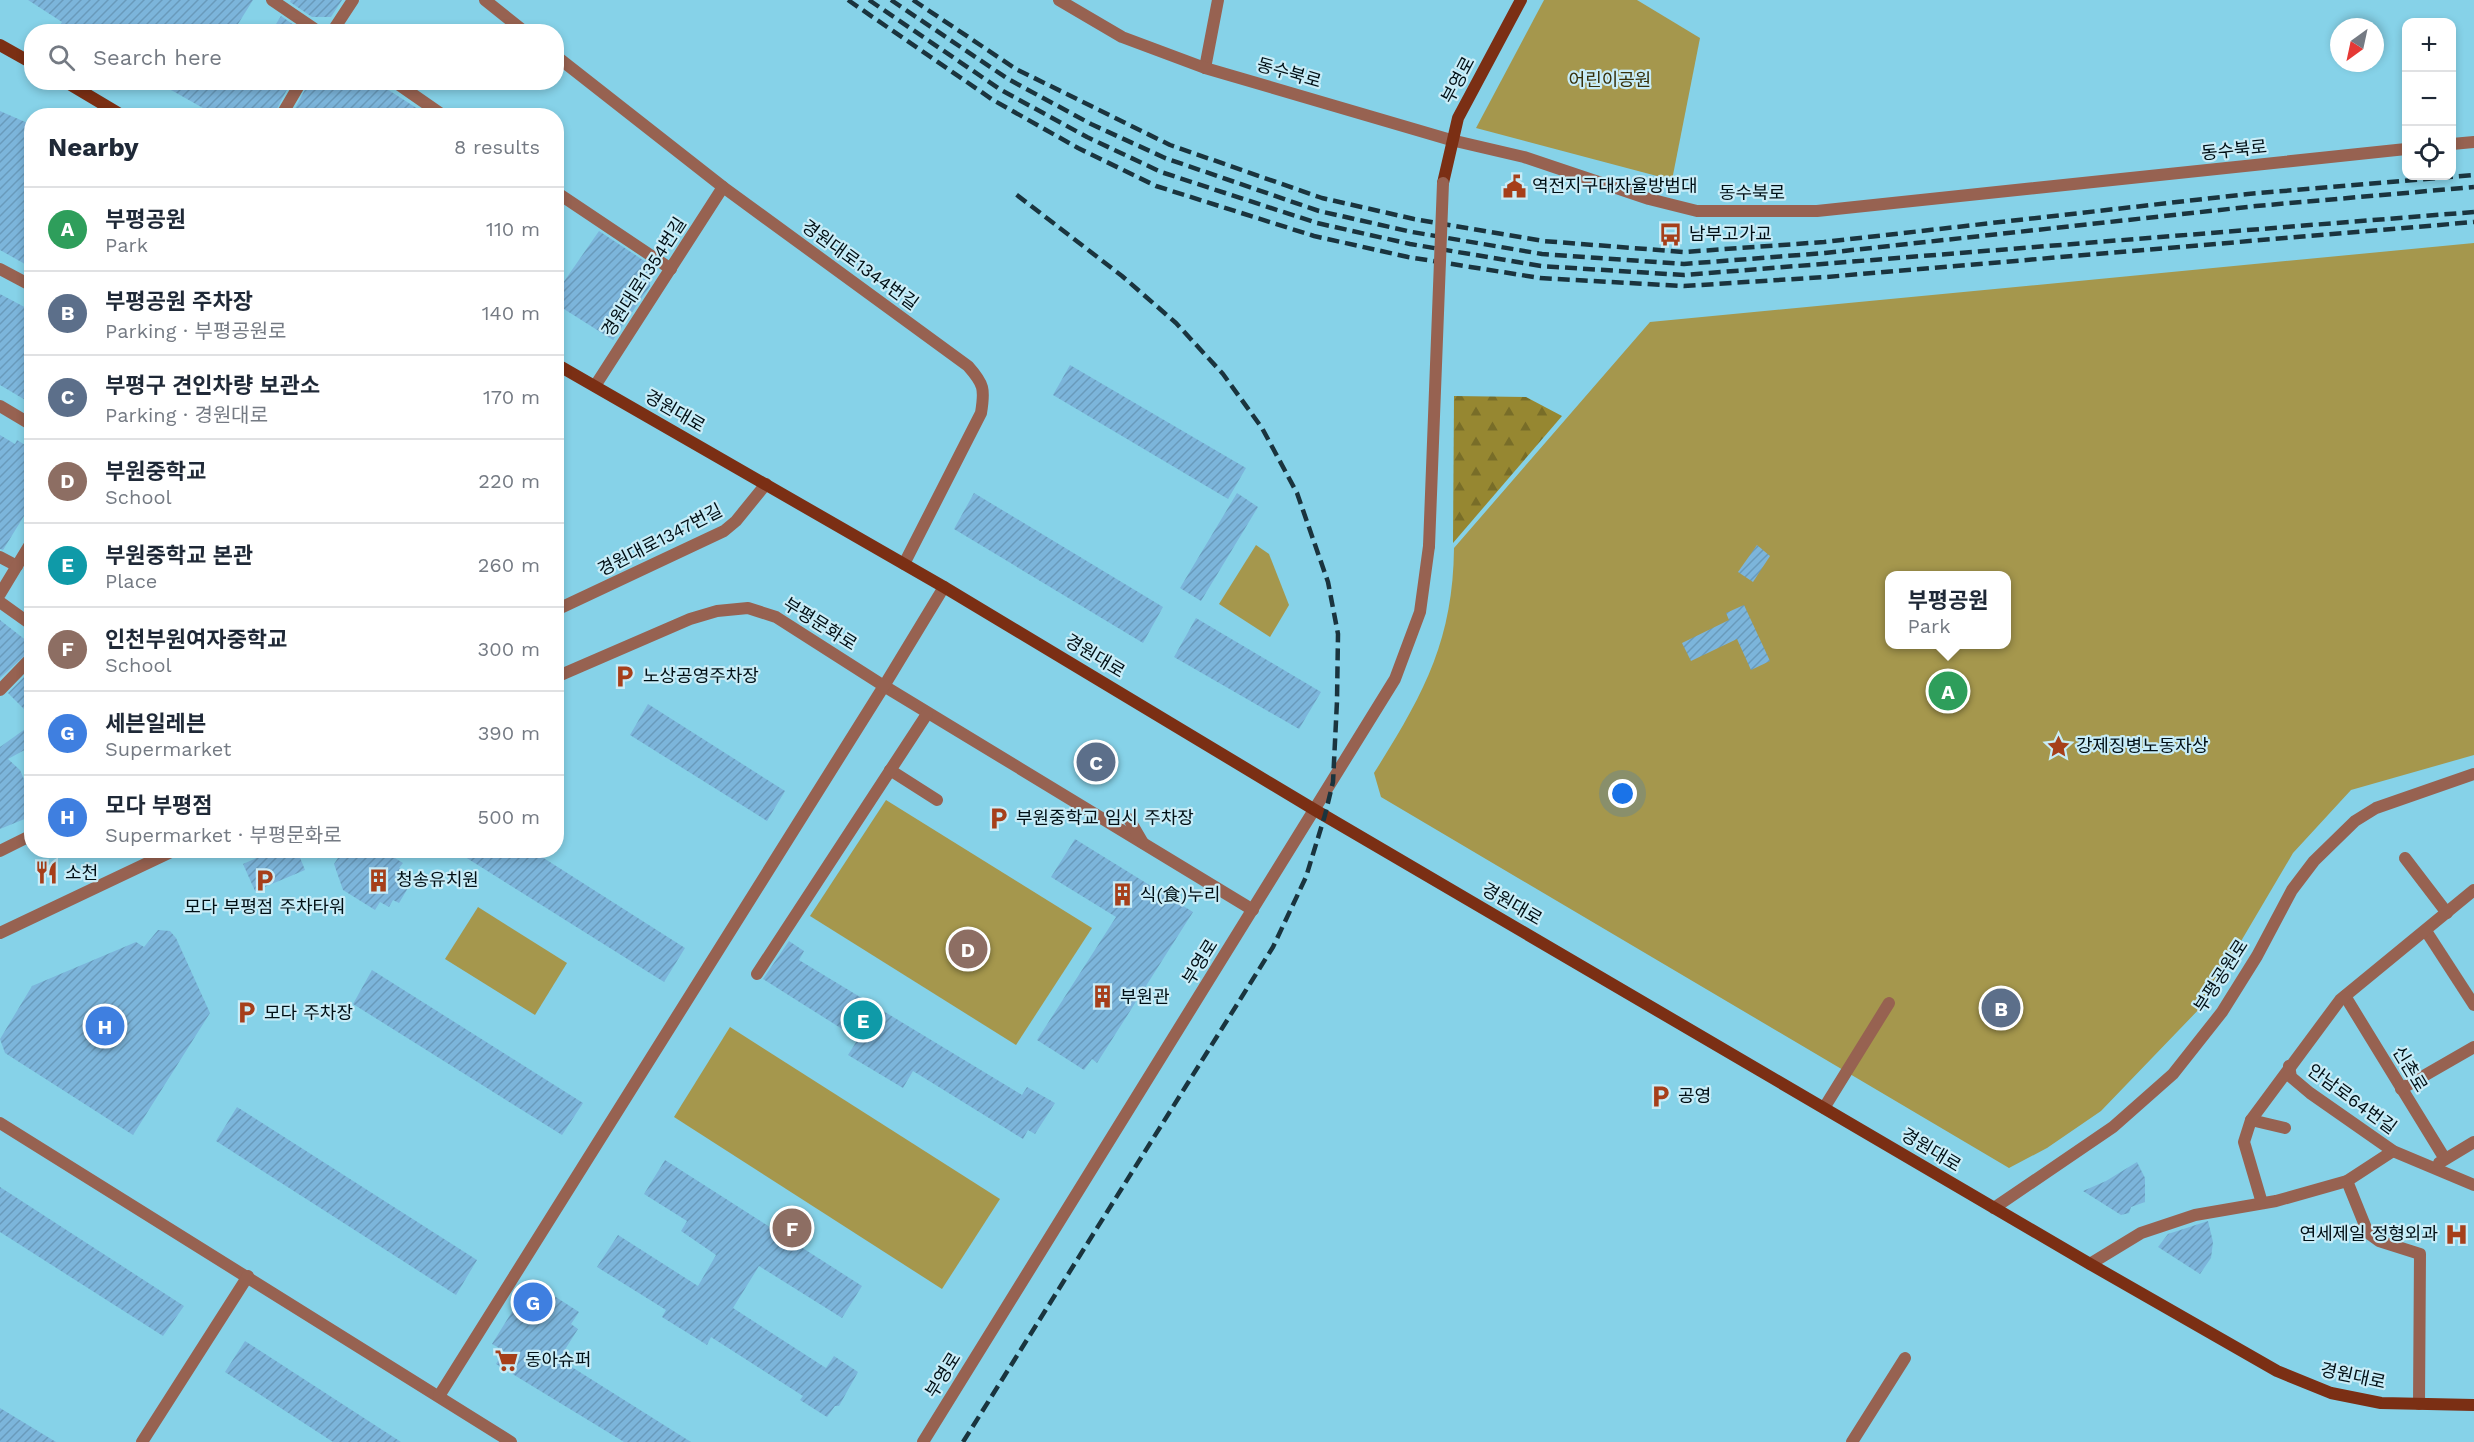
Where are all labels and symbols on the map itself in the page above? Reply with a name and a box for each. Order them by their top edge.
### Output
north arrow [2330,18,2384,72]
street label: 동수북로 [1254,53,1324,92]
street label: 부영로 [1437,53,1478,107]
park label: 어린이공원 [1569,69,1651,90]
street label: 동수북로 [2200,136,2268,163]
public building icon: 역전지구대자율방범대 [1501,173,1527,199]
place label: 역전지구대자율방범대 [1532,175,1698,196]
street label: 동수북로 [1719,182,1785,203]
street label: 경원대로1354번길 [597,213,690,340]
street label: 경원대로1344번길 [798,215,923,314]
bus stop icon: 남부고가교 [1658,221,1684,247]
place label: 남부고가교 [1689,223,1772,244]
street label: 경원대로 [641,385,709,436]
street label: 경원대로1347번길 [594,499,726,580]
street label: 부평문화로 [780,593,861,654]
street label: 경원대로 [1061,630,1129,682]
parking icon: 노상공영주차장 [612,663,638,689]
place label: 노상공영주차장 [643,665,759,686]
pin: A [1928,668,1968,714]
place icon: 강제징병노동자상 [2045,733,2071,759]
place label: 강제징병노동자상 [2076,735,2208,756]
pin: C [1076,740,1116,784]
your location [1608,779,1637,808]
parking icon: 부원중학교 임시 주차장 [985,805,1011,831]
place label: 부원중학교 임시 주차장 [1016,807,1194,828]
restaurant icon: 소천 [34,860,60,886]
place label: 소천 [65,862,98,883]
building icon: 청송유치원 [365,867,391,893]
parking icon: 모다 부평점 주차타워 [252,868,278,894]
place label: 청송유치원 [396,869,479,890]
street label: 경원대로 [1478,878,1546,929]
building icon: 식(食)누리 [1109,882,1135,908]
place label: 식(食)누리 [1140,884,1220,905]
place label: 모다 부평점 주차타워 [184,896,346,917]
pin: D [948,926,988,972]
street label: 부영로 [1178,935,1222,988]
street label: 부평공원로 [2189,935,2252,1016]
building icon: 부원관 [1089,984,1115,1010]
place label: 부원관 [1120,986,1170,1007]
pin: B [1982,986,2020,1030]
pin: E [844,998,882,1042]
parking icon: 모다 주차장 [233,1000,259,1026]
place label: 모다 주차장 [264,1002,353,1023]
pin: H [86,1004,124,1048]
street label: 신촌로 [2389,1042,2432,1095]
street label: 안남로64번길 [2304,1059,2401,1138]
parking icon: 공영 [1647,1083,1673,1109]
place label: 공영 [1678,1085,1711,1106]
street label: 경원대로 [1897,1124,1965,1176]
pin: F [772,1206,812,1250]
hospital icon: 연세제일 정형외과 [2443,1221,2469,1247]
place label: 연세제일 정형외과 [2299,1223,2438,1244]
pin: G [514,1280,552,1324]
supermarket icon: 동아슈퍼 [494,1347,520,1373]
street label: 부영로 [921,1348,965,1401]
place label: 동아슈퍼 [525,1349,591,1370]
street label: 경원대로 [2319,1358,2388,1393]

